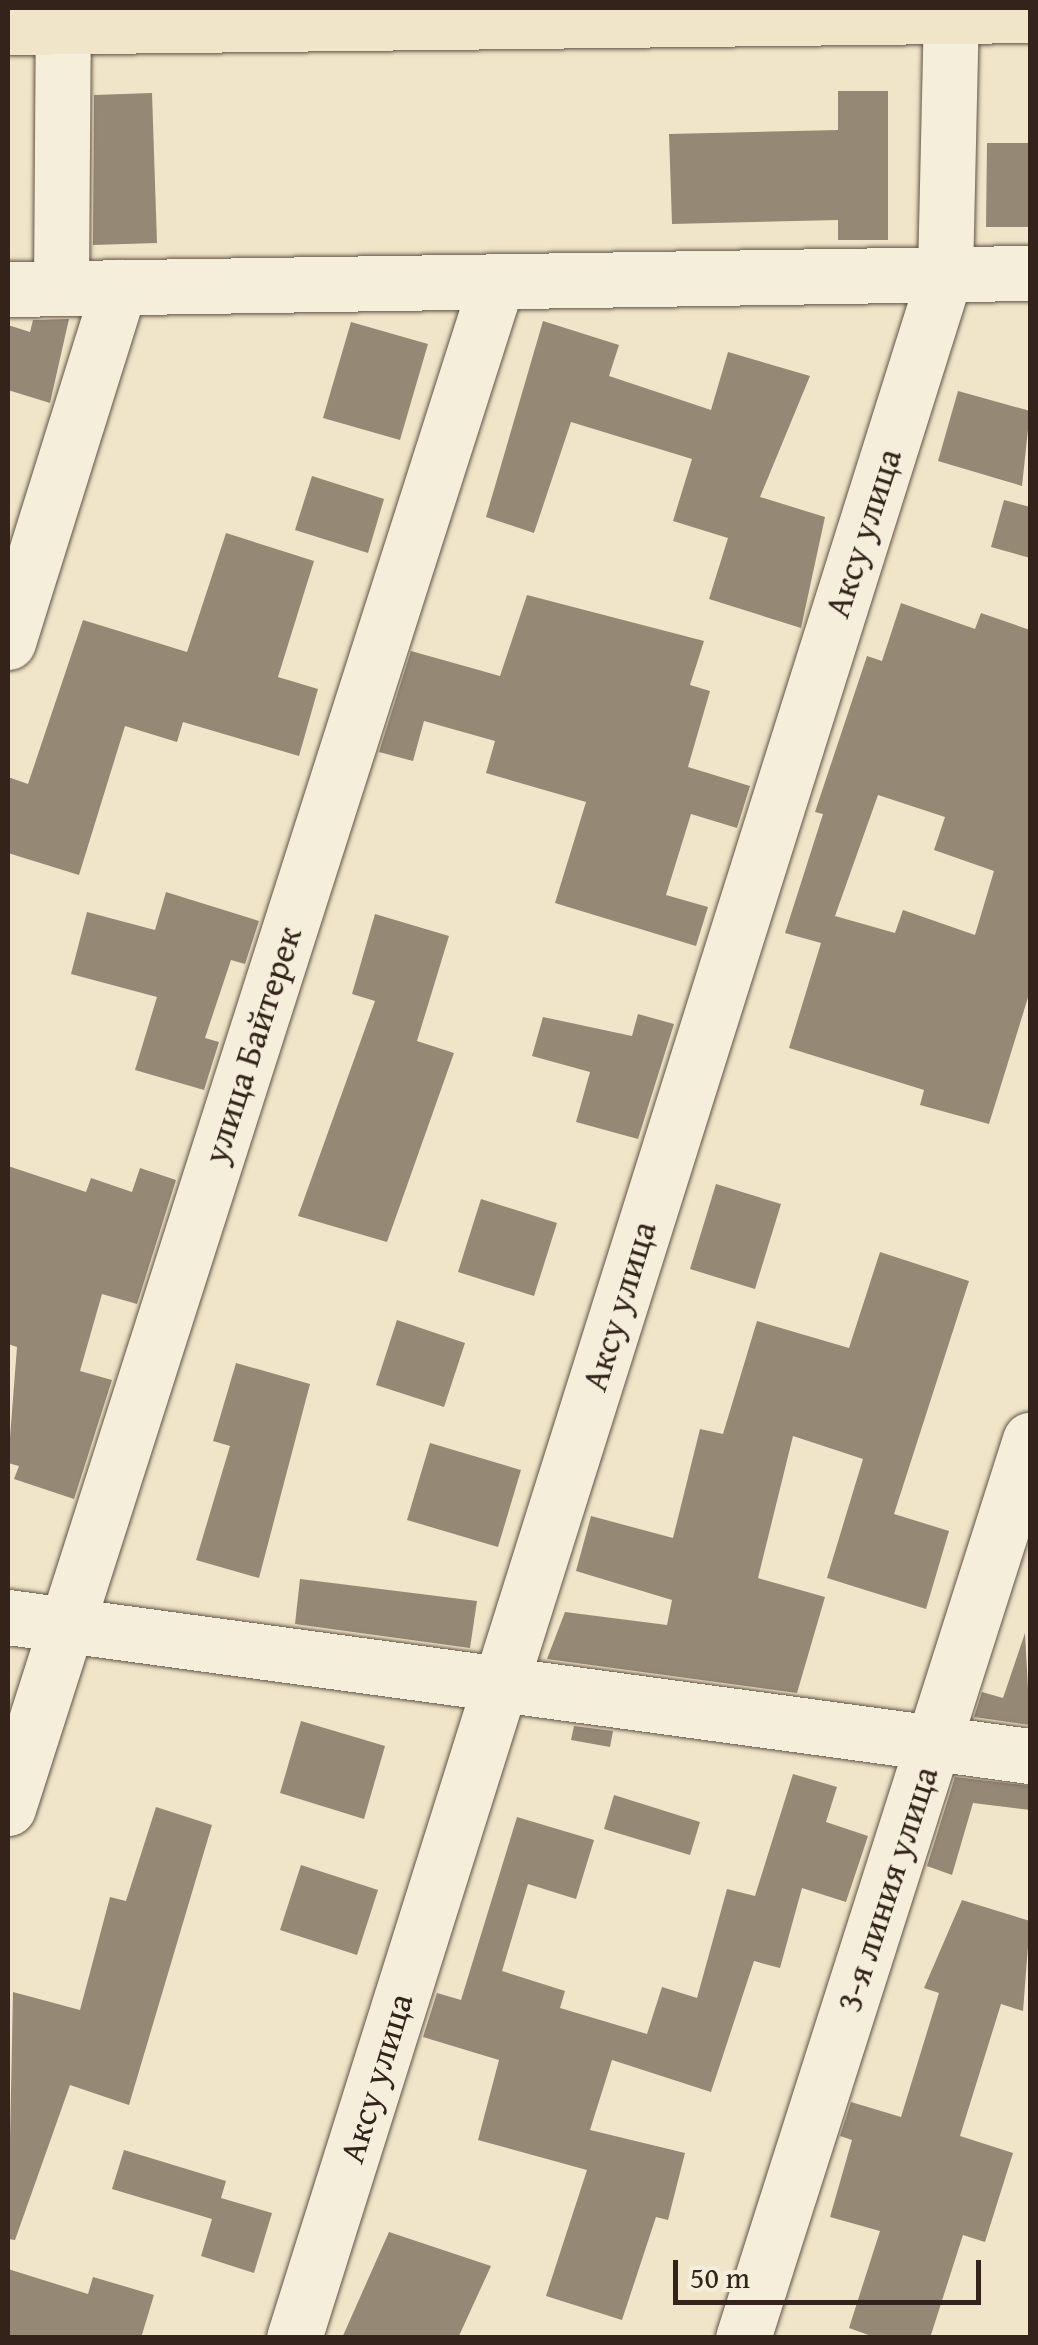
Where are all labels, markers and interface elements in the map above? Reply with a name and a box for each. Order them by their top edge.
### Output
street label: Аксу улица [816,443,910,623]
street label: улица Байтерек [194,921,310,1169]
street label: Аксу улица [573,1216,665,1396]
street label: 3-я линия улица [828,1761,946,2017]
street label: Аксу улица [330,1988,422,2168]
scale bar [678,2240,986,2302]
text: 50 m [690,2255,750,2299]

